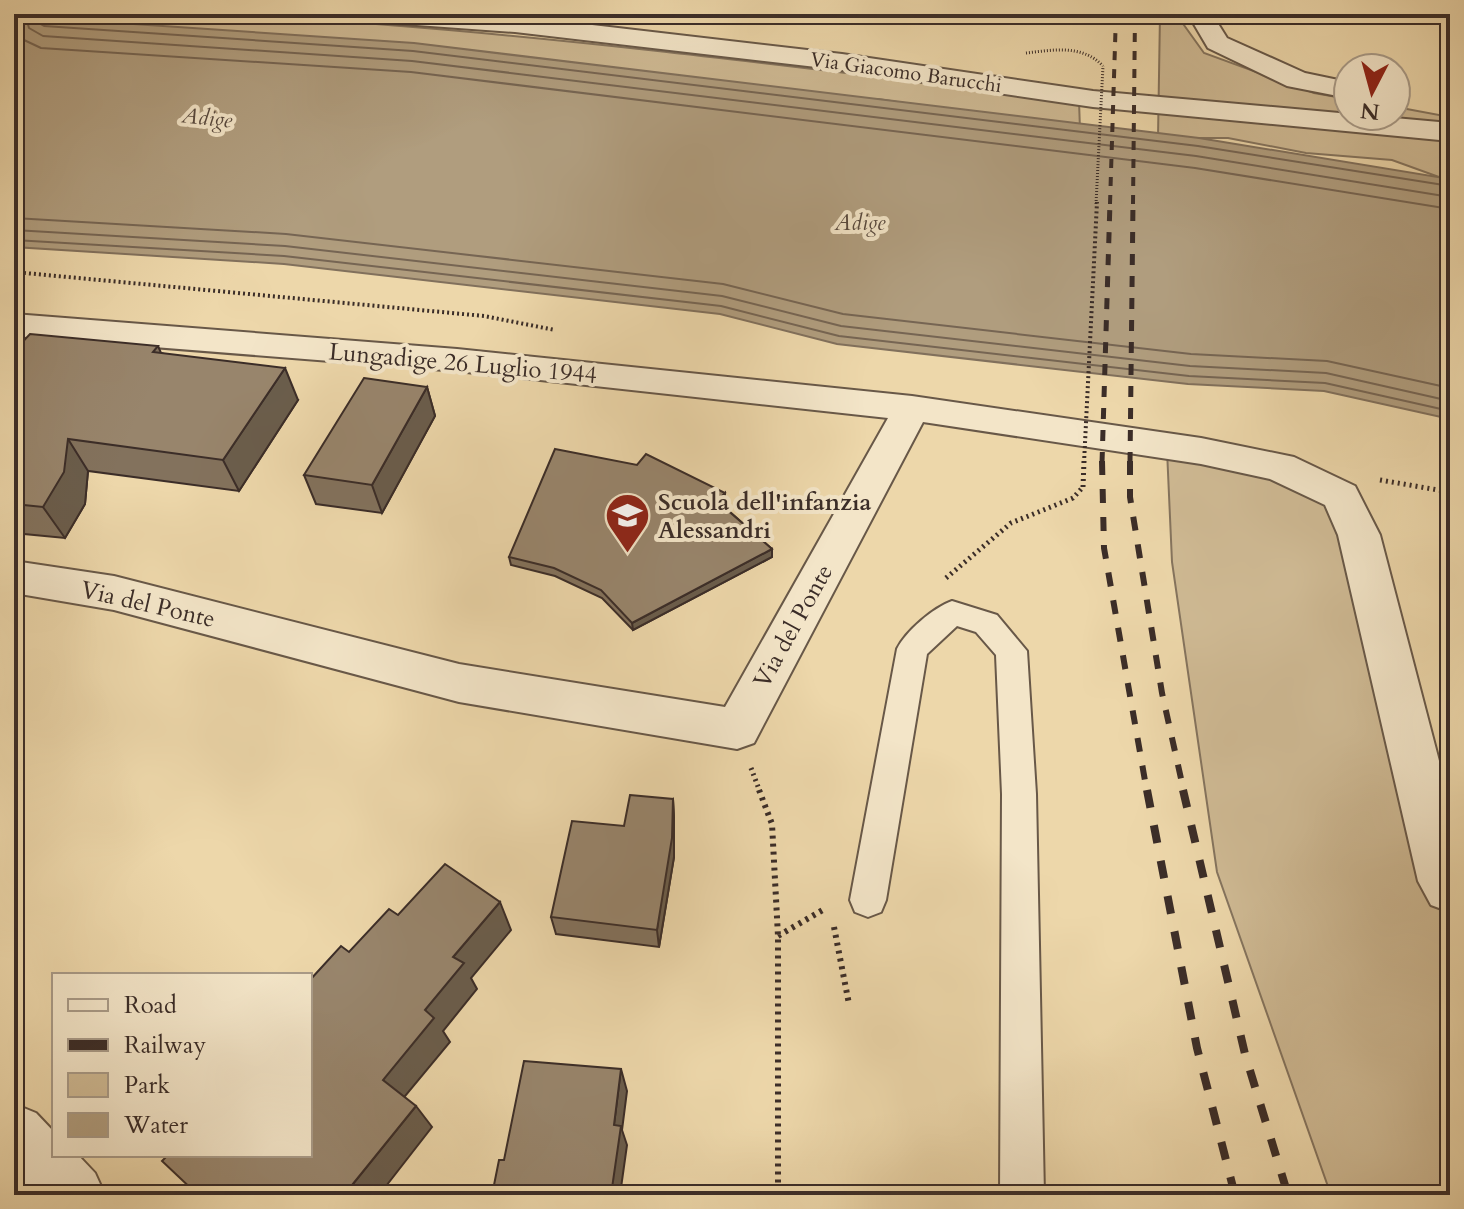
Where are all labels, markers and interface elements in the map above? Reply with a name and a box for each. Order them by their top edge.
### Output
street label: Via Giacomo Barucchi [809,46,1004,99]
north arrow [1332,52,1412,132]
text: N [1359,95,1381,127]
water label: Adige [179,100,234,136]
water label: Adige [834,208,886,238]
street label: Lungadige 26 Luglio 1944 [327,335,598,392]
place label: Scuola dell'infanzia Alessandri [658,486,872,547]
school or university icon: Scuola dell'infanzia Alessandri [603,492,651,555]
street label: Via del Ponte [746,558,841,694]
street label: Via del Ponte [78,573,218,636]
legend [52,973,312,1157]
text: Road [124,989,177,1022]
text: Railway [124,1029,206,1062]
text: Park [124,1069,170,1102]
text: Water [123,1109,188,1142]

